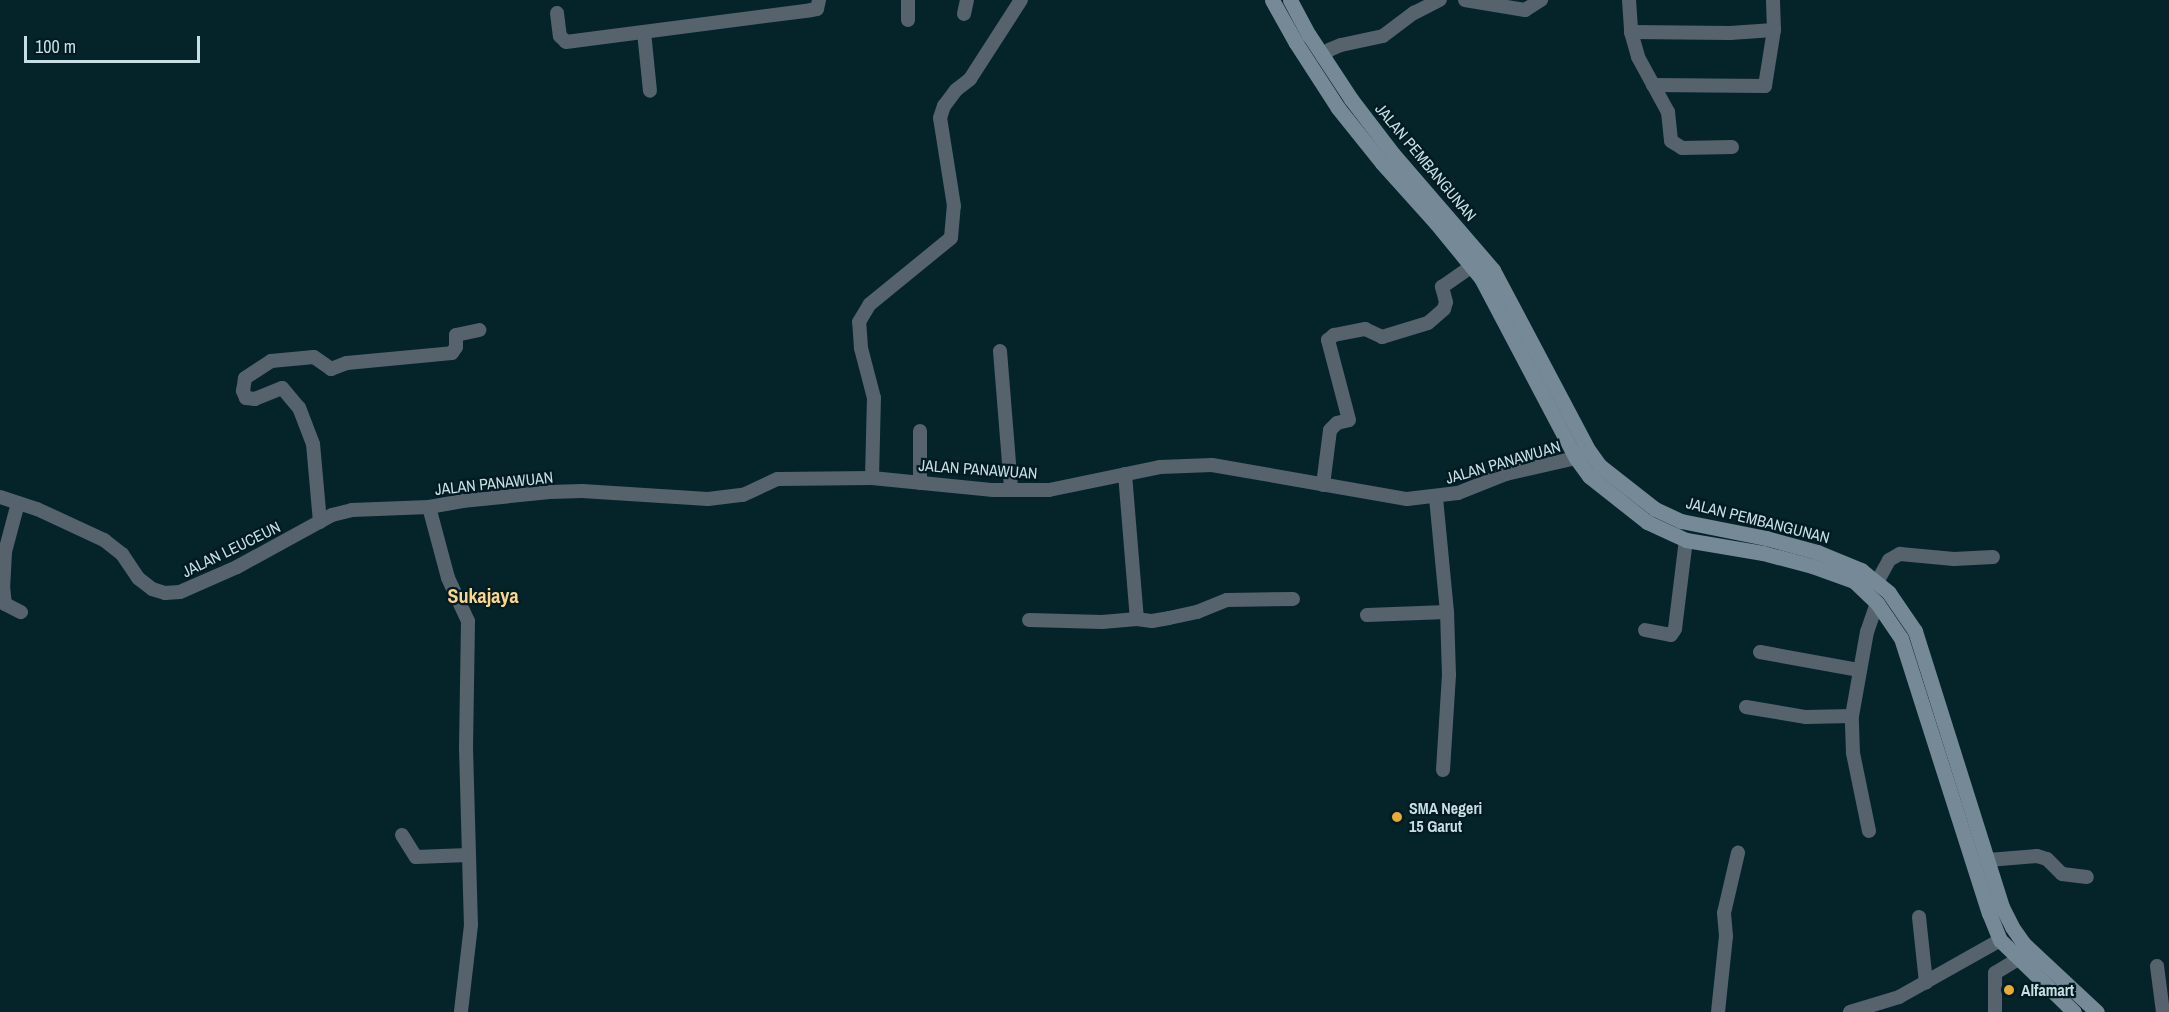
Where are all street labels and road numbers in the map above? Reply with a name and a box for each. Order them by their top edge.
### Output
street label: JALAN PEMBANGUNAN [1371,99,1481,225]
street label: JALAN PANAWUAN [1443,436,1563,488]
street label: JALAN PANAWUAN [918,455,1038,483]
street label: JALAN PANAWUAN [434,467,554,499]
street label: JALAN PEMBANGUNAN [1684,493,1832,547]
street label: JALAN LEUCEUN [179,517,283,581]

